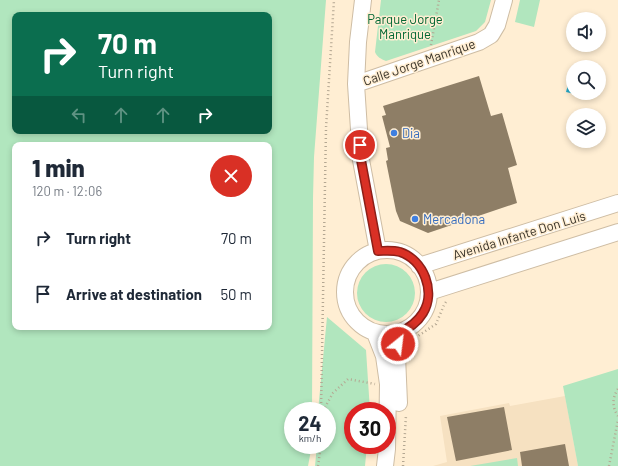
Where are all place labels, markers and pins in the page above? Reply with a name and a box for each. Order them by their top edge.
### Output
place label: Dia [402,125,420,141]
pin [343,128,377,162]
marker: Dia [389,128,399,138]
place label: Mercadona [423,211,485,227]
marker: Mercadona [410,214,420,224]

